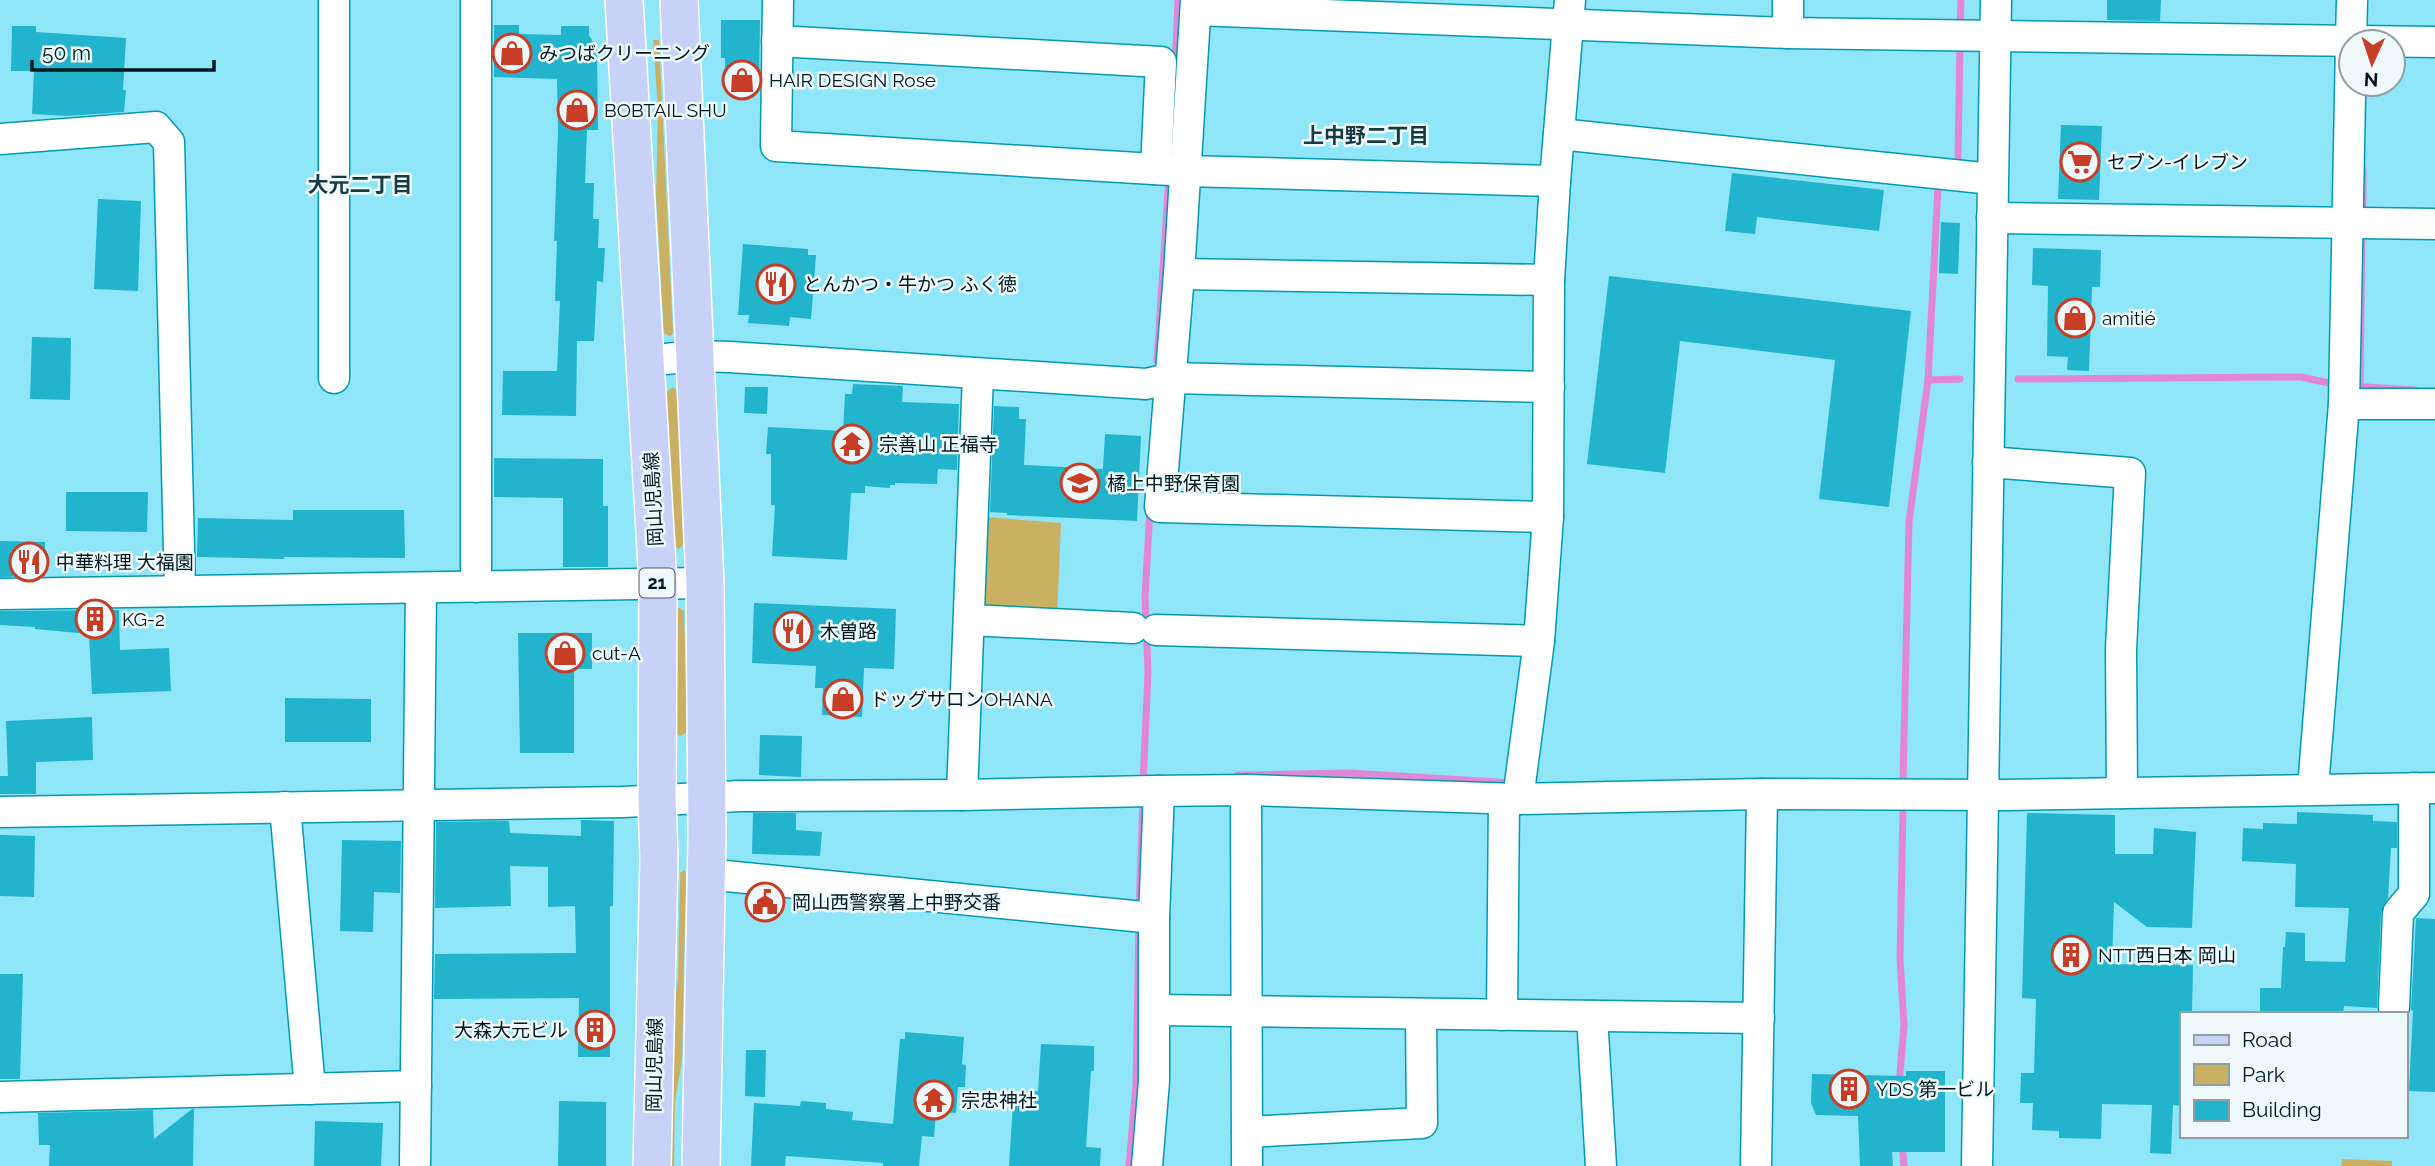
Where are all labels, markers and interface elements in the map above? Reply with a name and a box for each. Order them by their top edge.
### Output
scale bar [32,28,214,72]
north arrow [2337,28,2407,98]
shop icon: みつばクリーニング [491,32,533,74]
text: 50 m [42,40,91,65]
place label: みつばクリーニング [539,42,710,64]
shop icon: HAIR DESIGN Rose [721,59,763,101]
place label: HAIR DESIGN Rose [769,69,936,91]
text: N [2363,69,2379,91]
shop icon: BOBTAIL SHU [556,89,598,131]
place label: BOBTAIL SHU [604,99,727,121]
district label: 上中野二丁目 [1303,123,1429,148]
supermarket icon: セブン-イレブン [2059,141,2101,183]
place label: セブン-イレブン [2107,151,2248,173]
district label: 大元二丁目 [308,172,413,197]
restaurant icon: とんかつ・牛かつ ふく徳 [755,263,797,305]
place label: とんかつ・牛かつ ふく徳 [803,273,1017,295]
shop icon: amitié [2054,297,2096,339]
place label: amitié [2102,307,2156,329]
temple icon: 宗善山 正福寺 [831,423,873,465]
place label: 宗善山 正福寺 [879,433,998,455]
street label: 岡山児島線 [640,451,666,547]
school or university icon: 橘上中野保育園 [1059,462,1101,504]
place label: 橘上中野保育園 [1107,472,1240,494]
restaurant icon: 中華料理 大福園 [8,541,50,583]
place label: 中華料理 大福園 [56,551,194,573]
road number: 21 [640,568,674,598]
building icon: KG-2 [74,598,116,640]
place label: KG-2 [122,608,165,630]
restaurant icon: 木曽路 [772,610,814,652]
place label: 木曽路 [820,620,877,642]
shop icon: cut-A [544,632,586,674]
place label: cut-A [592,642,641,664]
shop icon: ドッグサロンOHANA [822,678,864,720]
place label: ドッグサロンOHANA [870,688,1053,710]
public building icon: 岡山西警察署上中野交番 [744,881,786,923]
place label: 岡山西警察署上中野交番 [792,891,1001,913]
building icon: NTT西日本 岡山 [2050,934,2092,976]
place label: NTT西日本 岡山 [2098,944,2236,966]
building icon: 大森大元ビル [574,1009,616,1051]
legend [2180,1012,2407,1138]
street label: 岡山児島線 [642,1017,666,1113]
place label: 大森大元ビル [454,1019,568,1041]
text: Road [2242,1027,2292,1052]
text: Park [2242,1062,2285,1087]
building icon: YDS 第一ビル [1828,1068,1870,1110]
place label: YDS 第一ビル [1876,1078,1994,1100]
temple icon: 宗忠神社 [913,1079,955,1121]
place label: 宗忠神社 [961,1089,1037,1111]
text: Building [2242,1097,2322,1122]

